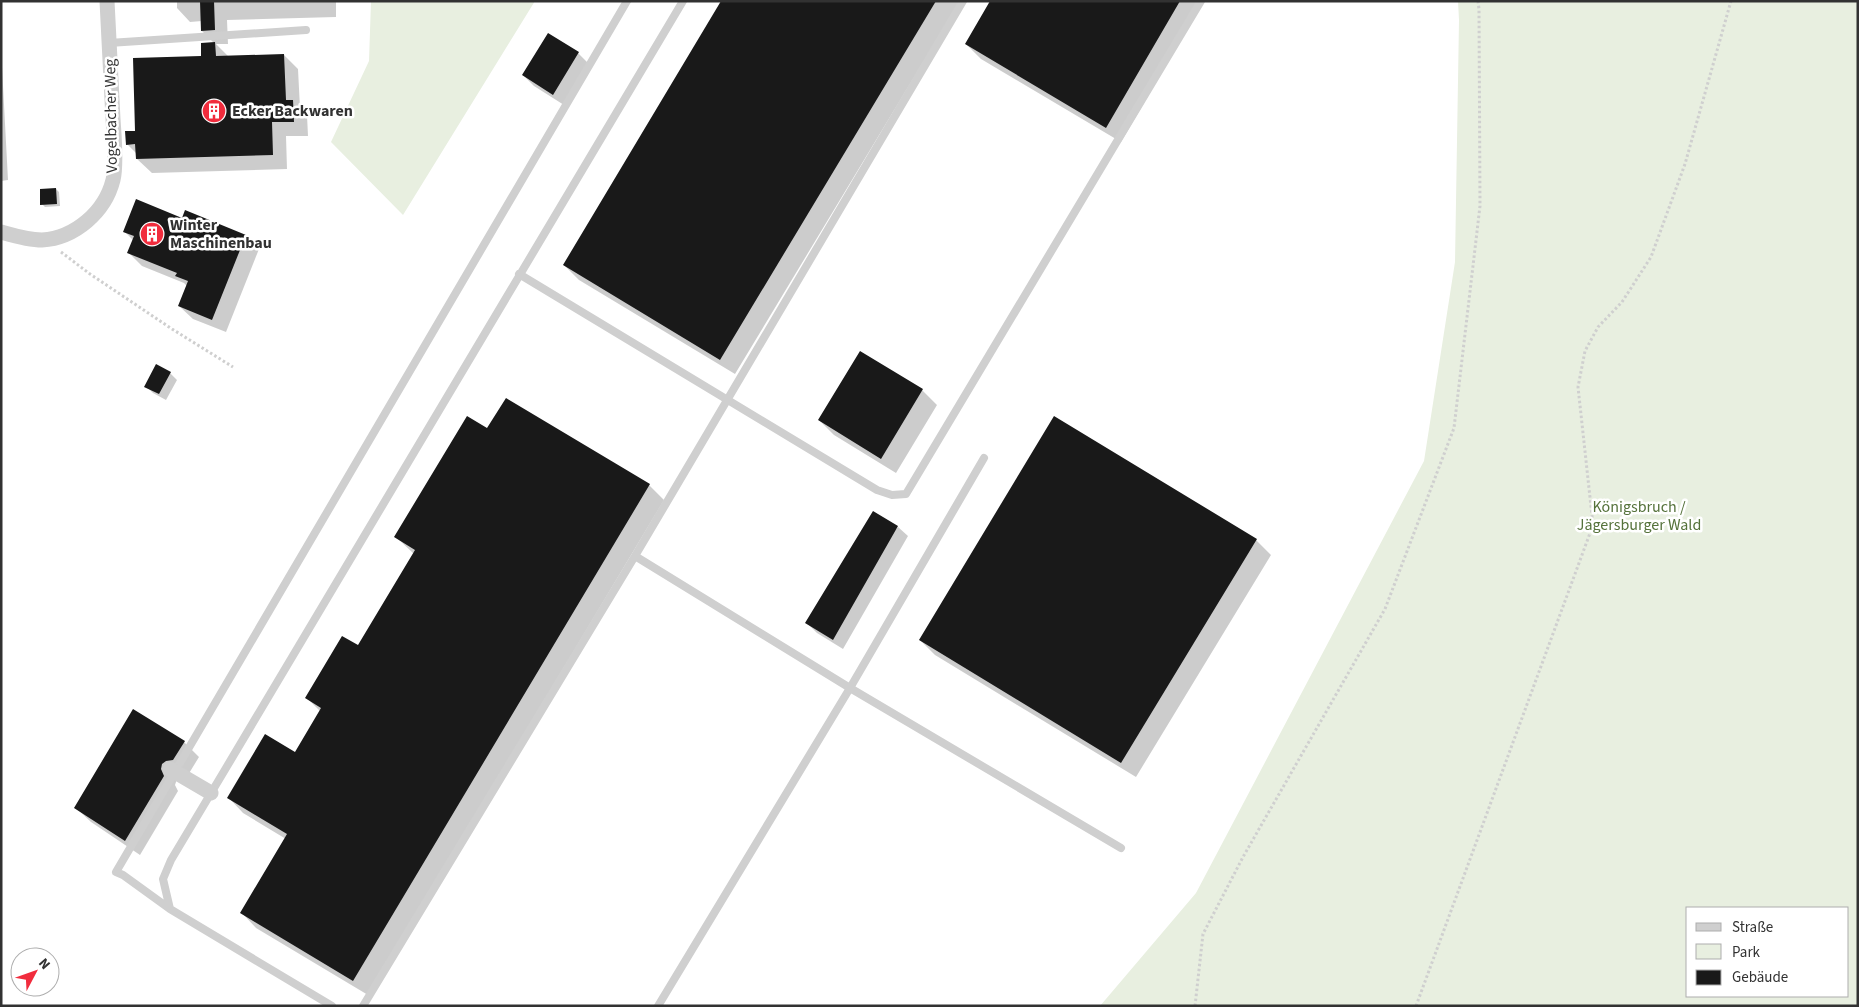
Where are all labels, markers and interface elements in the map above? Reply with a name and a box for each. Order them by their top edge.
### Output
street label: Vogelbacher Weg [99,59,123,173]
building icon: Ecker Backwaren [201,98,227,124]
place label: Ecker Backwaren [232,100,353,122]
place label: Winter Maschinenbau [170,214,272,254]
building icon: Winter Maschinenbau [139,221,165,247]
park label: Königsbruch / Jägersburger Wald [1577,496,1701,536]
legend [1686,907,1849,997]
text: Straße [1732,917,1773,938]
text: Park [1732,942,1761,963]
north arrow [10,947,60,997]
text: N [33,954,55,974]
text: Gebäude [1732,967,1788,988]

